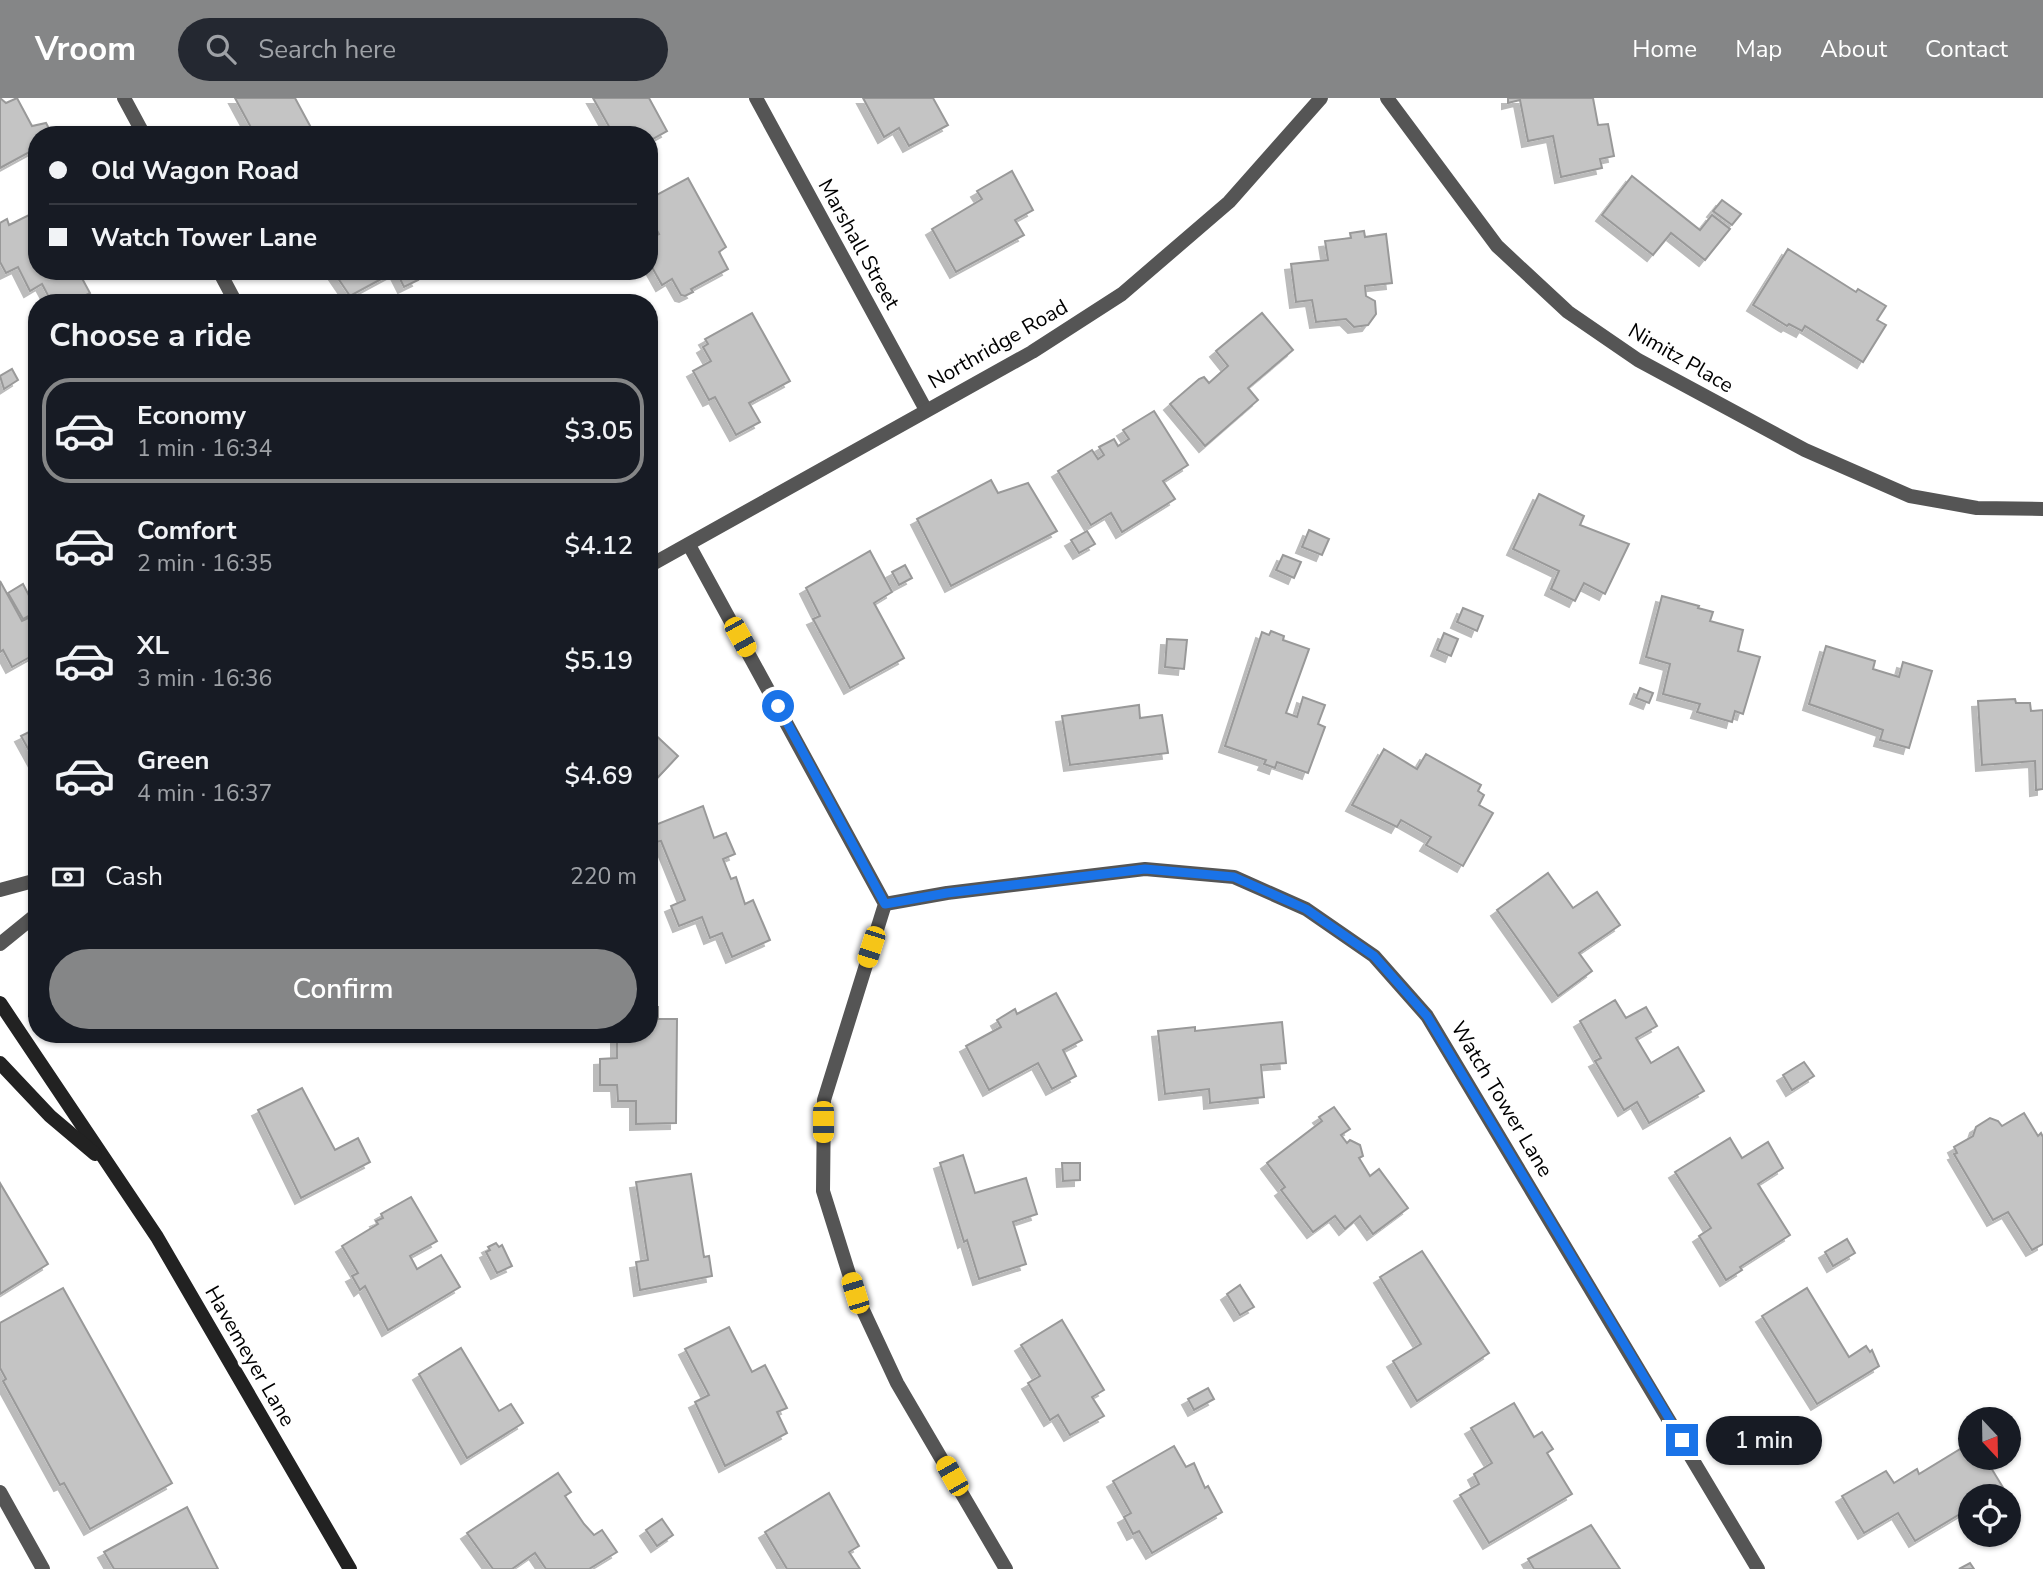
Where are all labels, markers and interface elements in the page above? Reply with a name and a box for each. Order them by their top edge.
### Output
search box [178,18,668,81]
text: Vroom [35,27,136,72]
icon: search [202,30,240,68]
text: Search here [258,32,396,67]
text: Home [1632,33,1697,65]
text: Map [1735,33,1782,65]
text: About [1820,33,1887,65]
text: Contact [1925,33,2008,65]
text: Old Wagon Road [91,153,299,188]
street label: Marshall Street [812,174,907,315]
text: Watch Tower Lane [91,220,317,255]
street label: Northridge Road [923,293,1073,395]
text: Choose a ride [49,314,251,357]
street label: Nimitz Place [1623,317,1739,399]
text: Economy [137,398,246,433]
icon: car [53,399,116,462]
text: $3.05 [564,413,633,448]
text: 1 min · 16:34 [137,433,272,464]
text: Comfort [137,513,237,548]
icon: car [53,514,116,577]
text: $4.12 [564,528,633,563]
text: 2 min · 16:35 [137,548,272,579]
car [721,614,760,660]
text: XL [137,628,169,663]
icon: car [53,629,116,692]
text: $5.19 [564,643,633,678]
text: 3 min · 16:36 [137,663,272,694]
route start [762,690,794,722]
text: Green [137,743,210,778]
icon: car [53,744,116,807]
text: $4.69 [564,758,633,793]
text: 4 min · 16:37 [137,778,272,809]
icon: cash [49,858,87,896]
text: Cash [105,859,163,894]
text: 220 m [570,861,637,892]
car [855,924,888,970]
button: Confirm [49,949,637,1029]
street label: Watch Tower Lane [1444,1016,1560,1182]
car [813,1101,834,1143]
car [839,1270,872,1316]
street label: Havemeyer Lane [198,1280,302,1432]
north arrow [1958,1407,2021,1470]
map controls [1958,1407,2021,1547]
callout: 1 min [1706,1416,1822,1464]
route end [1666,1424,1698,1456]
text: 1 min [1735,1425,1793,1456]
car [933,1453,972,1499]
button: locate [1958,1484,2021,1547]

